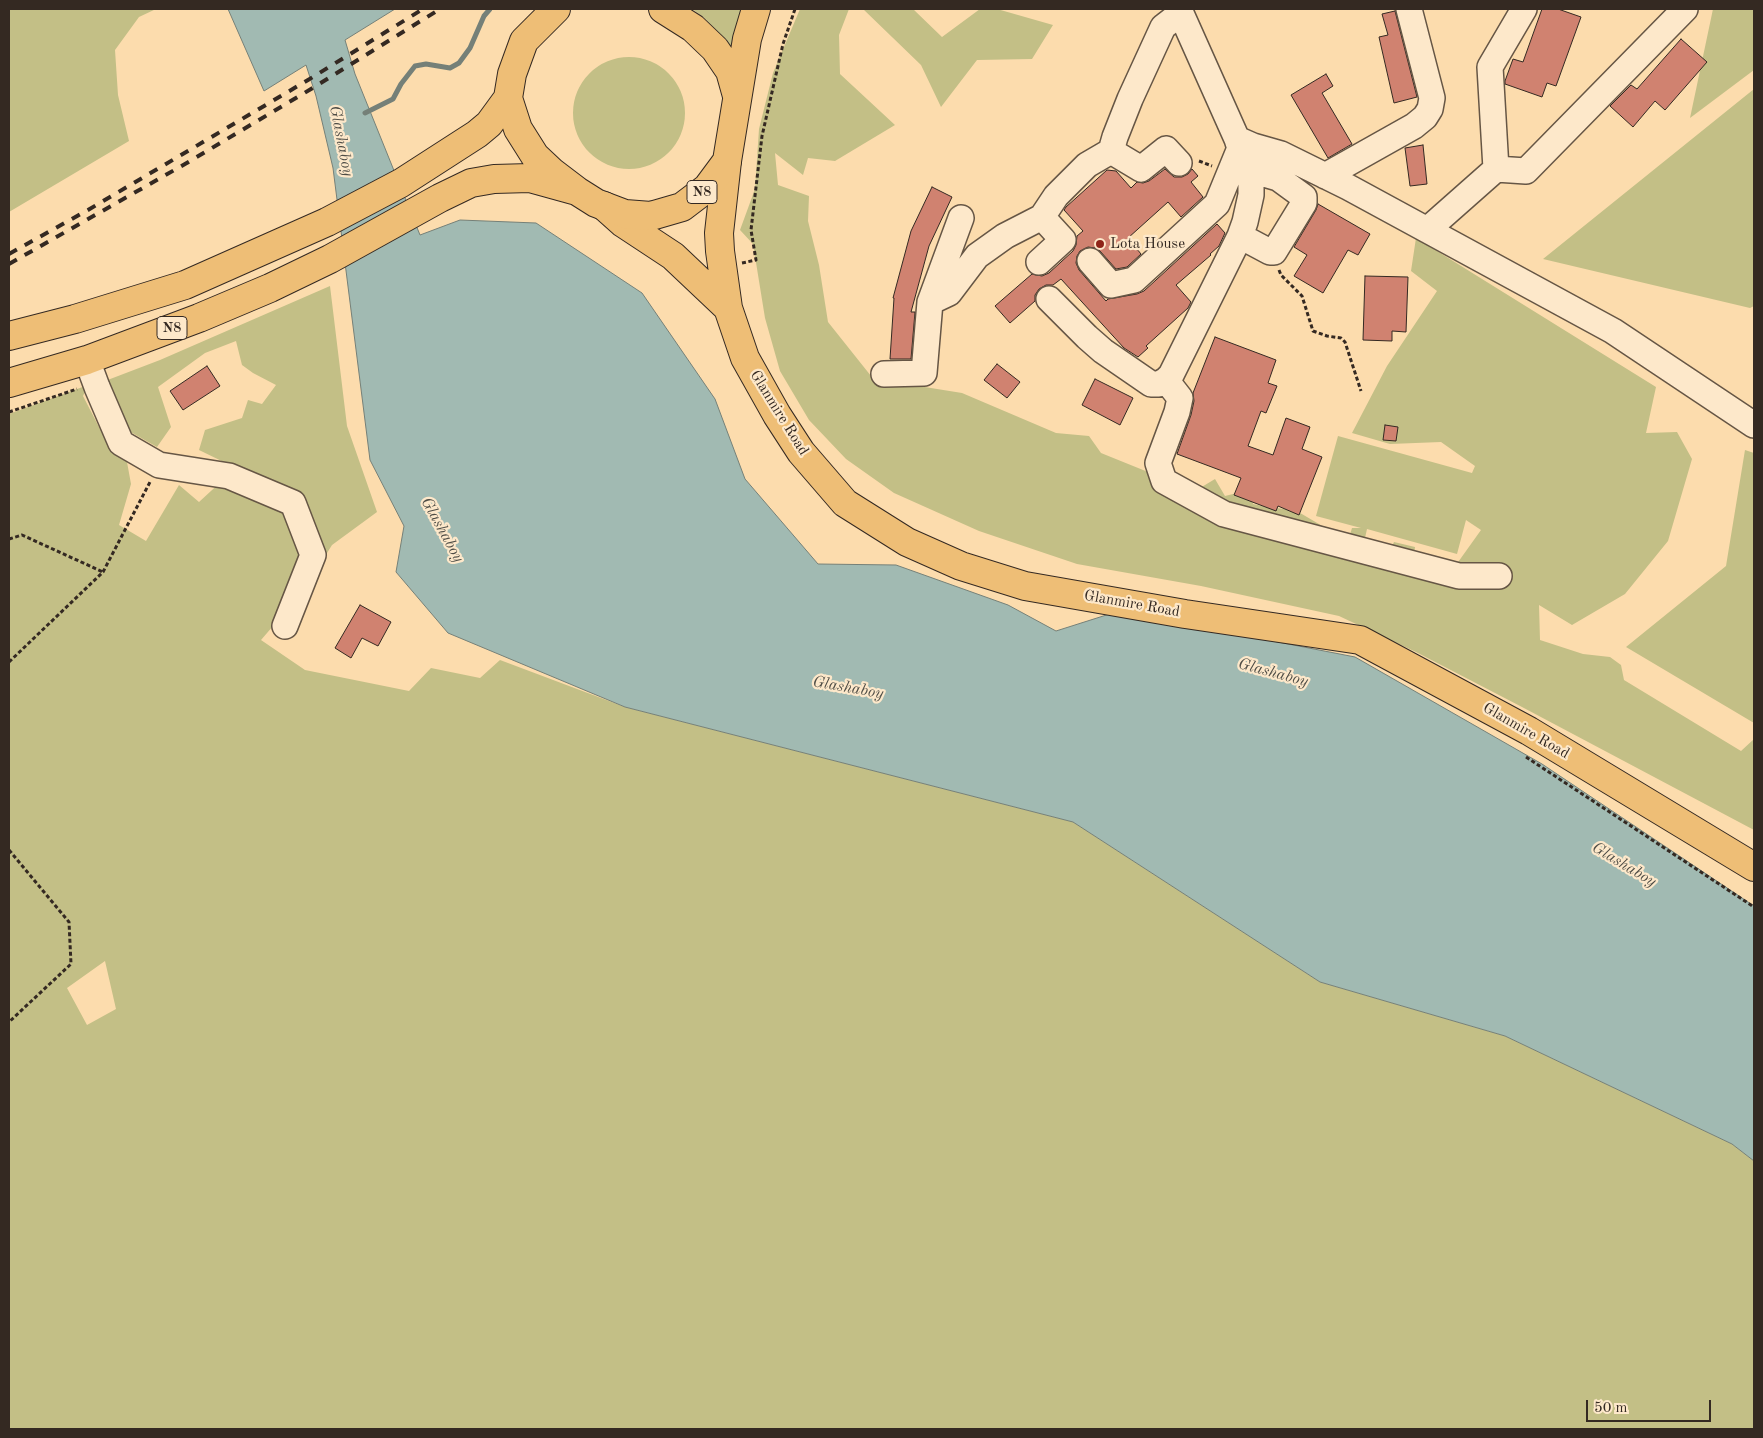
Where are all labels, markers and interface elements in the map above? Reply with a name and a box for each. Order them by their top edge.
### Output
water label: Glashaboy [325,104,357,178]
road number: N8 [687,180,717,203]
place label: Lota House [1110,235,1185,253]
marker: Lota House [1094,238,1106,250]
road number: N8 [157,316,187,339]
street label: Glanmire Road [746,367,812,459]
water label: Glashaboy [416,494,468,566]
street label: Glanmire Road [1083,587,1181,621]
water label: Glashaboy [1236,654,1310,692]
water label: Glashaboy [811,672,885,704]
street label: Glanmire Road [1480,699,1572,763]
water label: Glashaboy [1588,838,1660,892]
scale bar [1588,1390,1713,1422]
text: 50 m [1594,1401,1628,1416]

